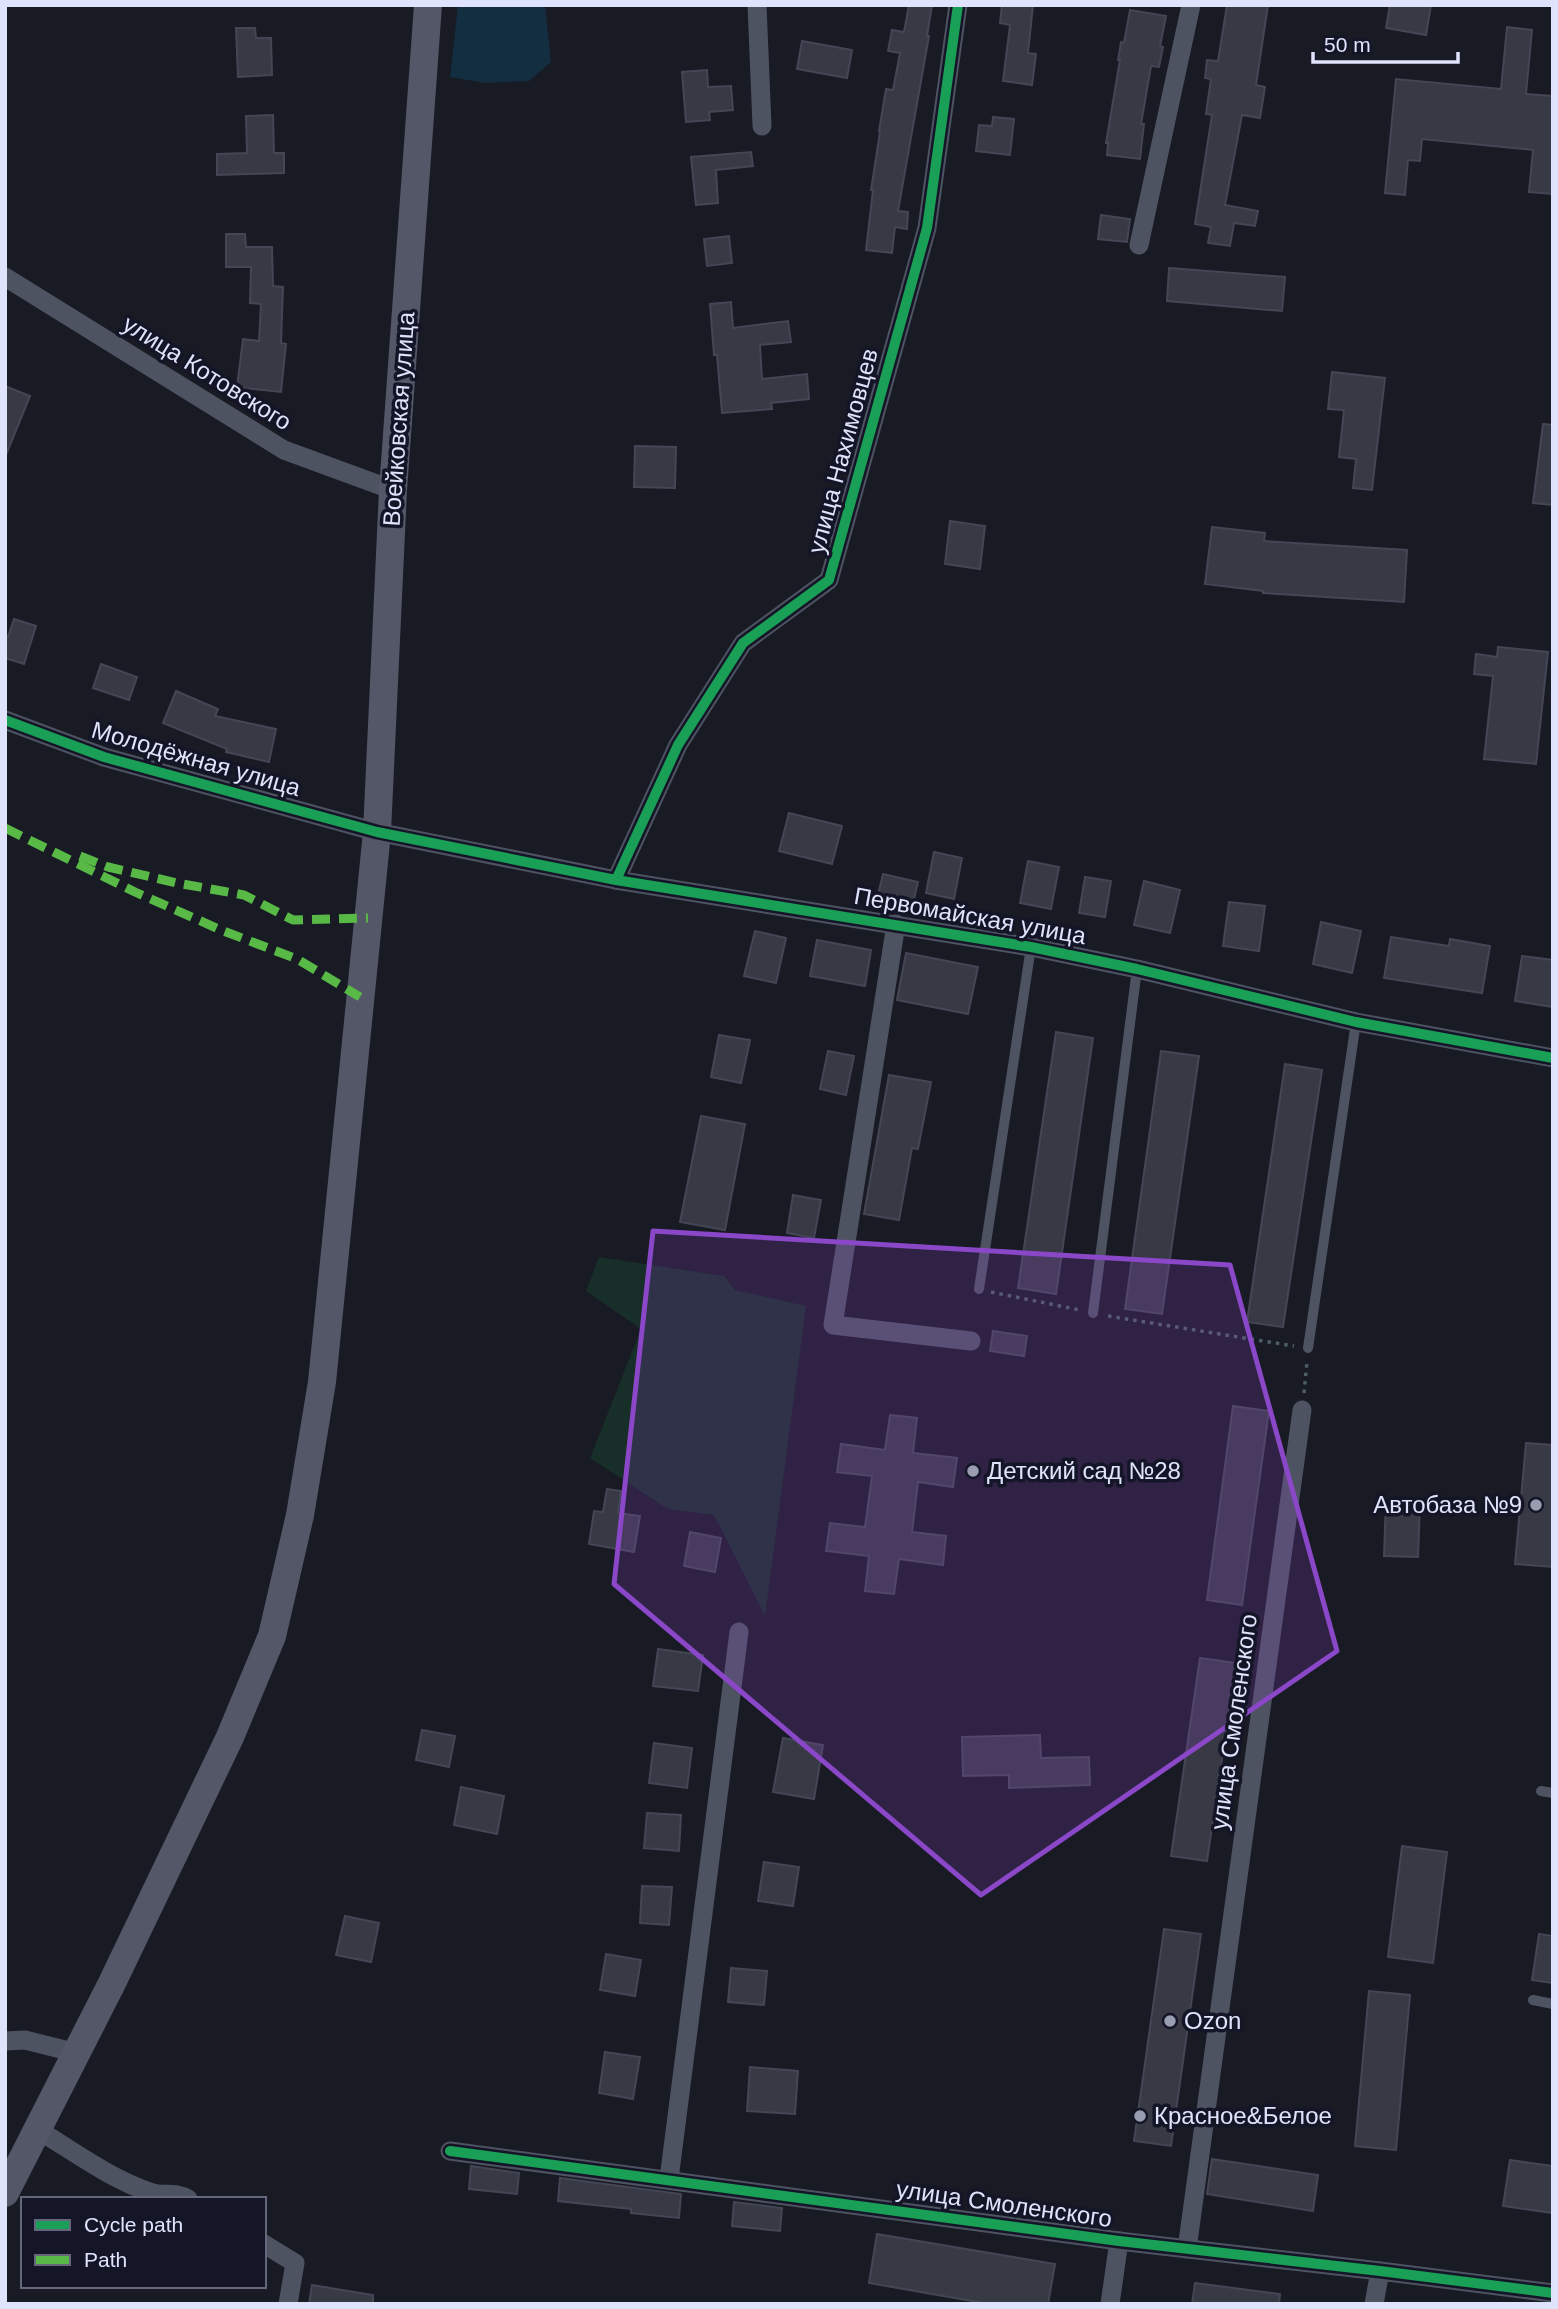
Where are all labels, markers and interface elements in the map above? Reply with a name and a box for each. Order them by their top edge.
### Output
scale bar [1313,21,1458,65]
text: 50 m [1324,33,1371,56]
street label: улица Котовского [118,310,297,435]
street label: Воейковская улица [378,310,420,527]
street label: улица Нахимовцев [802,346,883,556]
street label: Молодёжная улица [89,716,304,801]
street label: Первомайская улица [852,882,1089,949]
place label: Детский сад №28 [987,1457,1181,1484]
marker: Детский сад №28 [965,1463,981,1479]
place label: Автобаза №9 [1373,1491,1522,1518]
marker: Автобаза №9 [1528,1497,1544,1513]
street label: улица Смоленского [1205,1612,1262,1832]
place label: Ozon [1184,2007,1241,2034]
marker: Ozon [1162,2013,1178,2029]
place label: Красное&Белое [1154,2102,1332,2129]
marker: Красное&Белое [1132,2108,1148,2124]
street label: улица Смоленского [894,2175,1114,2232]
legend [21,2197,266,2288]
text: Cycle path [84,2213,183,2236]
text: Path [84,2248,127,2271]

